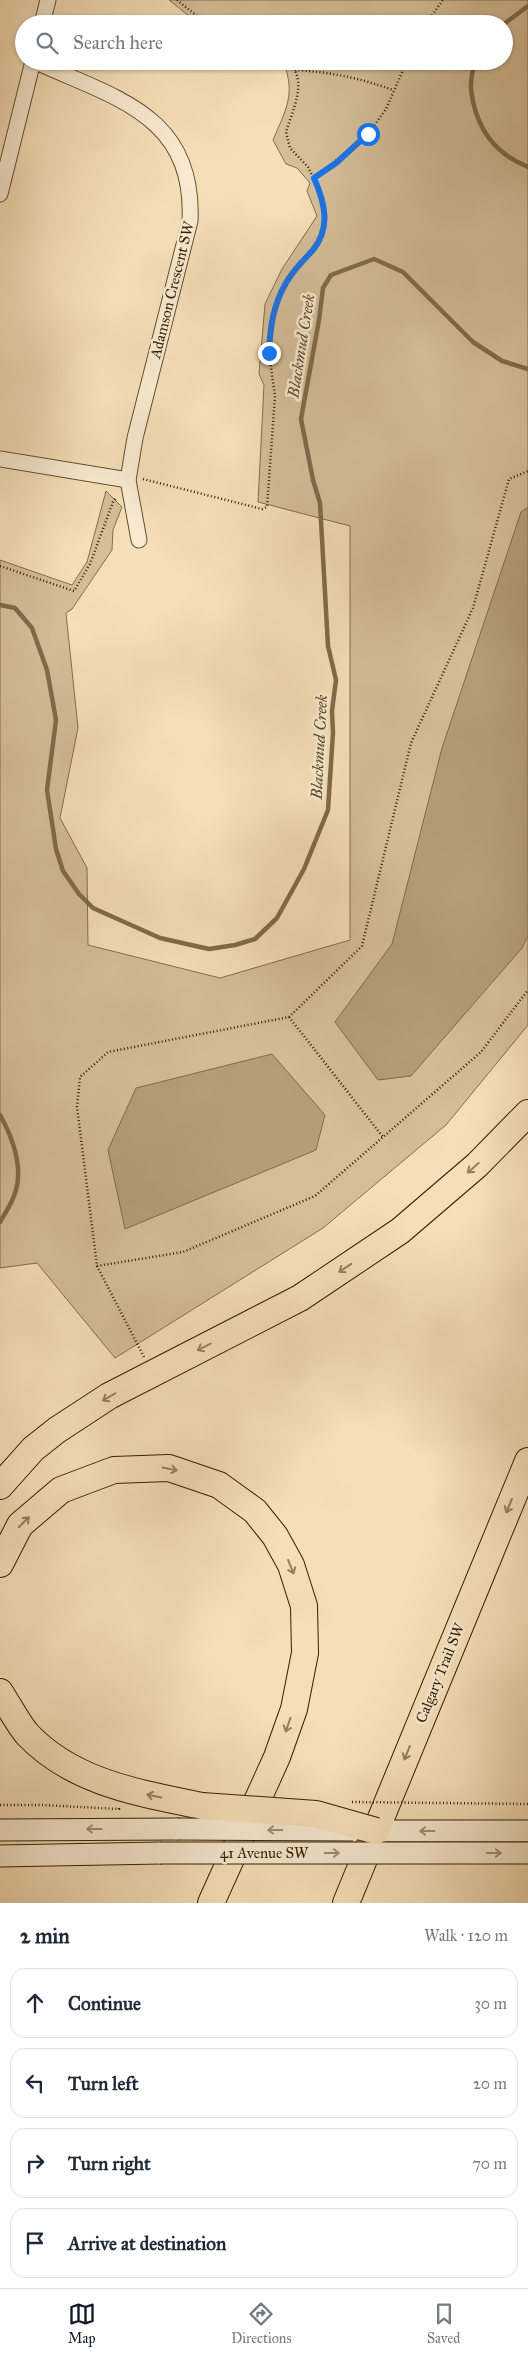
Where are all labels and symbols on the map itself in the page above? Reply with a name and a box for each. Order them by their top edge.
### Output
route start [357,123,380,146]
street label: Adamson Crescent SW [146,219,198,361]
water label: Blackmud Creek [283,293,319,400]
route end [258,342,281,365]
water label: Blackmud Creek [307,694,331,801]
one-way arrow [467,1162,480,1174]
one-way arrow [339,1263,353,1273]
one-way arrow [197,1343,212,1352]
one-way arrow [103,1392,117,1402]
one-way arrow [162,1465,178,1475]
one-way arrow [504,1498,514,1513]
one-way arrow [18,1516,30,1528]
one-way arrow [286,1559,296,1574]
street label: Calgary Trail SW [412,1620,468,1726]
one-way arrow [283,1717,292,1732]
one-way arrow [402,1745,411,1760]
one-way arrow [147,1791,163,1800]
one-way arrow [86,1824,102,1834]
one-way arrow [267,1825,284,1835]
one-way arrow [419,1826,436,1836]
street label: 41 Avenue SW [220,1844,309,1862]
one-way arrow [323,1848,339,1858]
one-way arrow [486,1848,502,1858]

